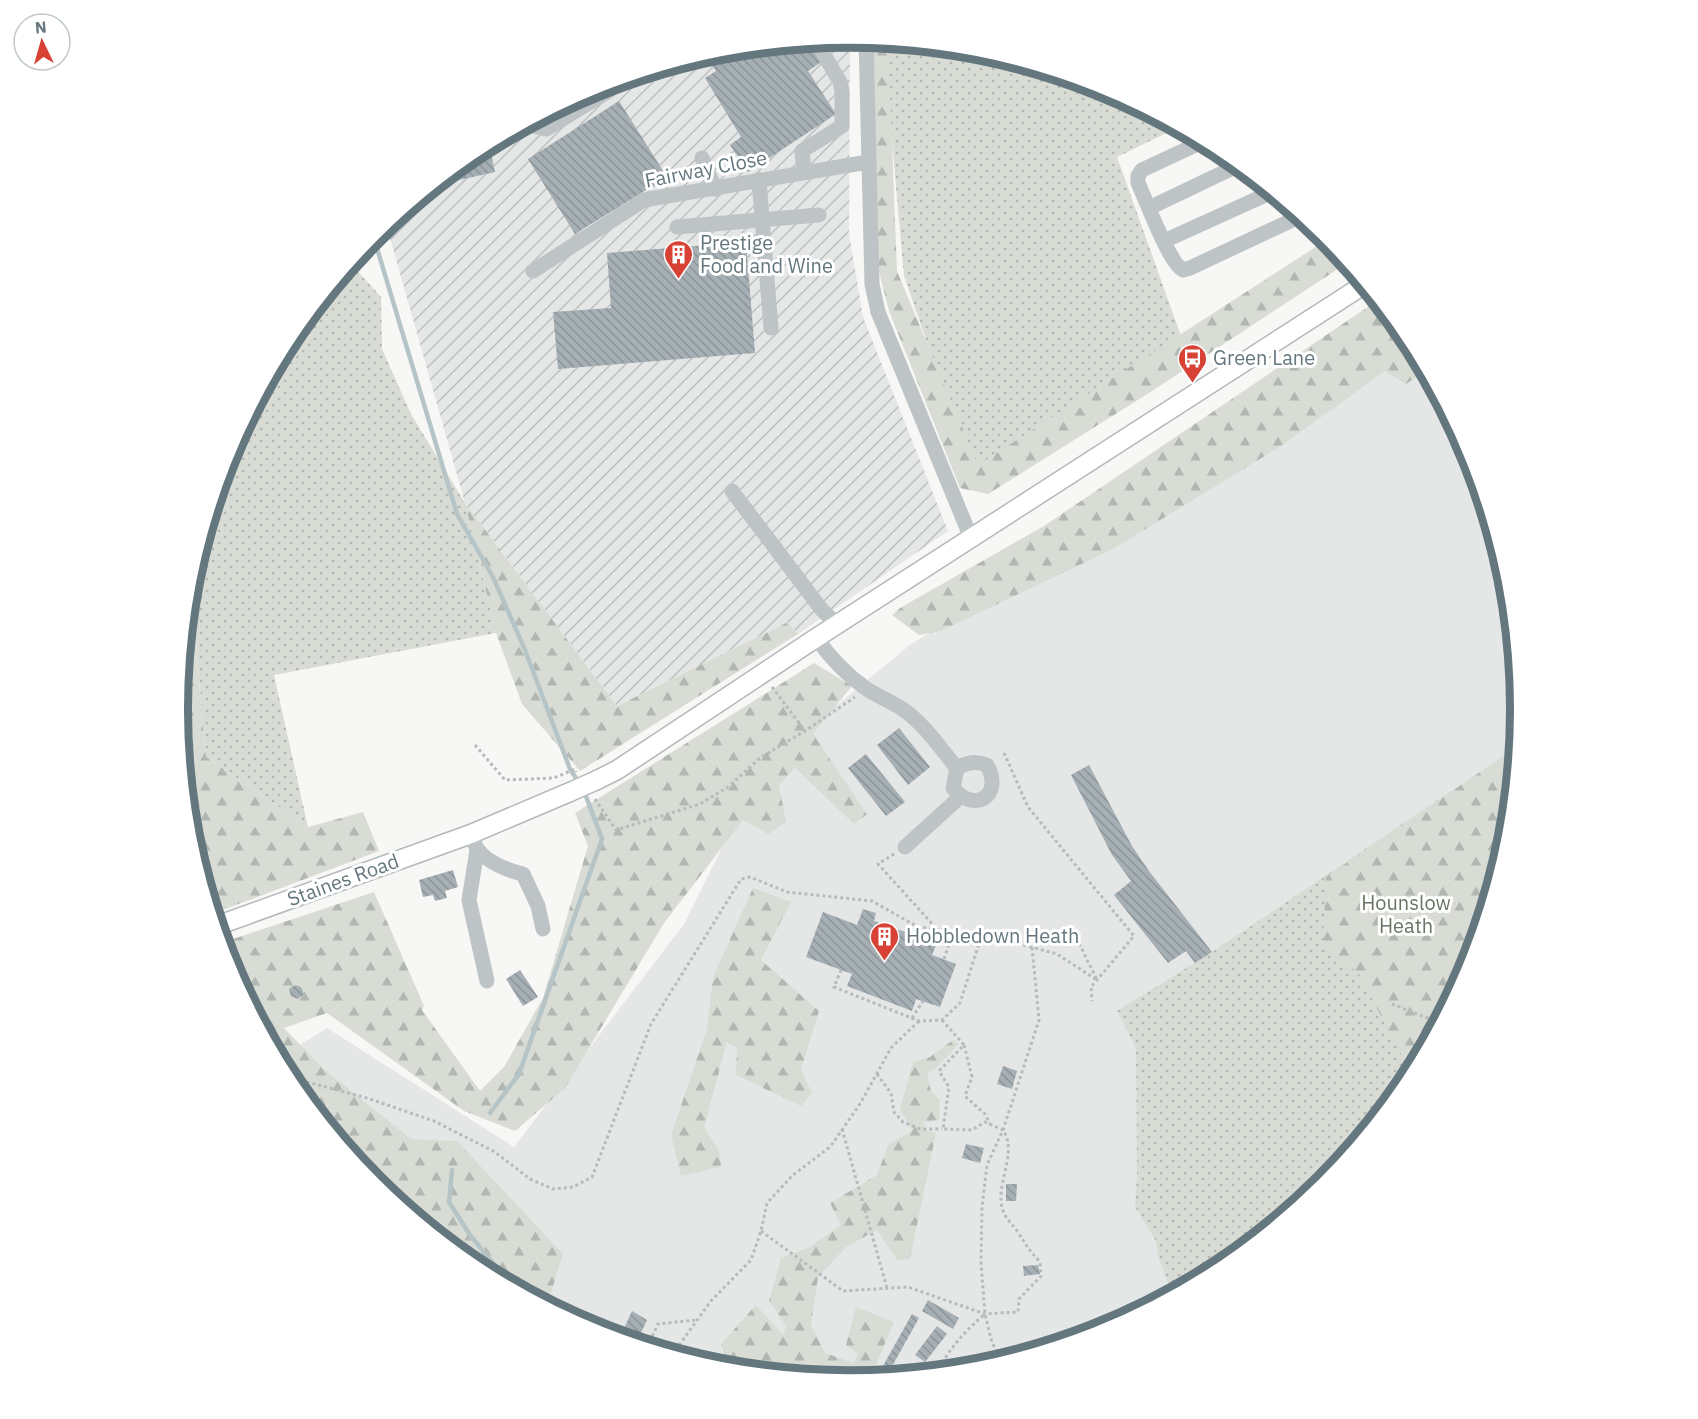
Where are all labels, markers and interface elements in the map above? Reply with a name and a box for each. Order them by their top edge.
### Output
north arrow [12,12,72,72]
text: N [34,17,47,38]
street label: Fairway Close [643,143,769,194]
place label: Prestige Food and Wine [700,229,833,279]
building icon: Prestige Food and Wine [663,238,695,280]
bus stop icon: Green Lane [1176,342,1208,384]
place label: Green Lane [1213,344,1315,371]
street label: Staines Road [283,847,402,912]
park label: Hounslow Heath [1361,889,1451,939]
building icon: Hobbledown Heath [869,920,901,962]
place label: Hobbledown Heath [906,922,1079,949]

